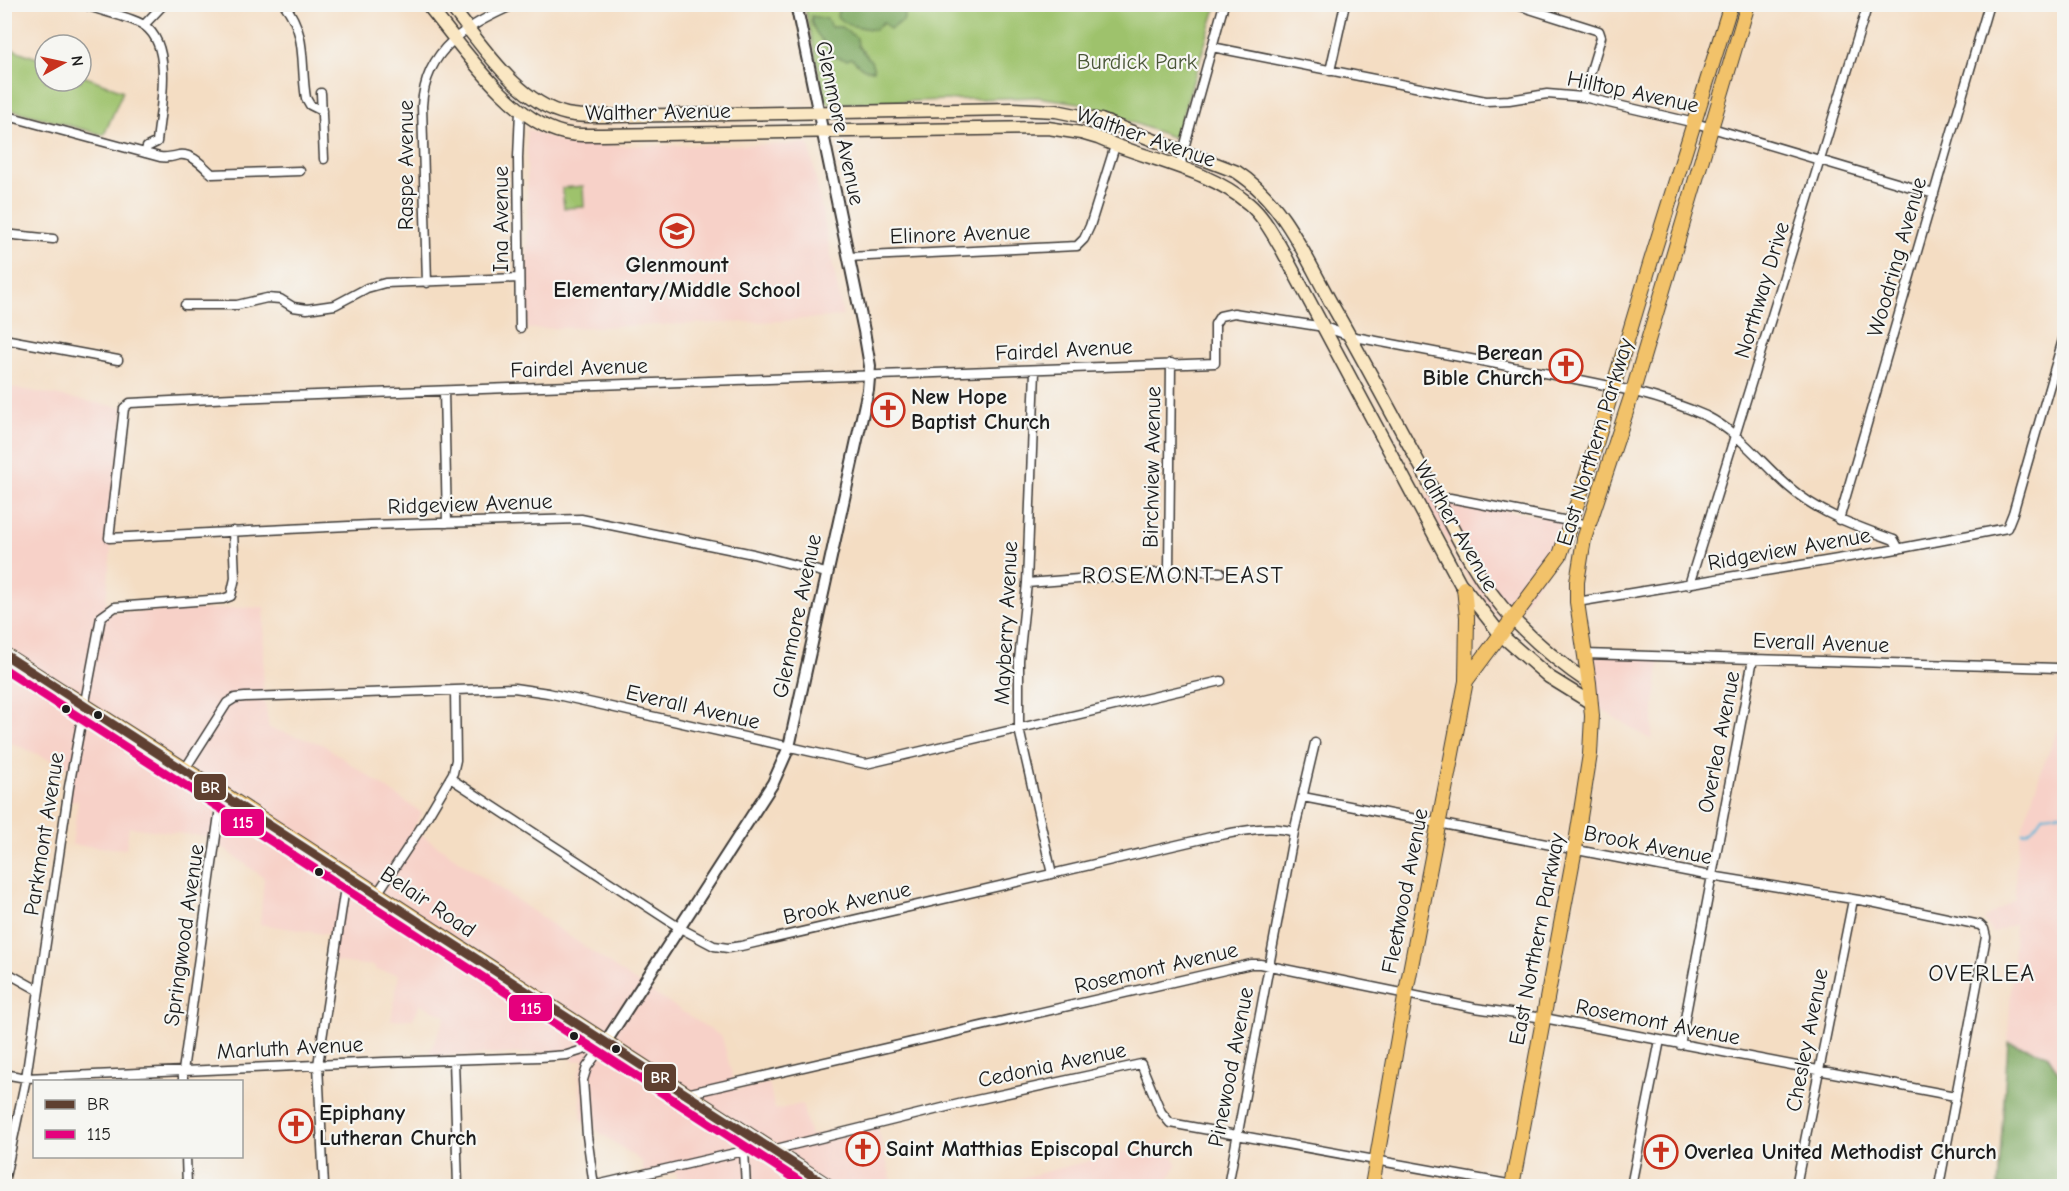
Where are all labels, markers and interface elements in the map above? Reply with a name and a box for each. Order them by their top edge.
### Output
north arrow [33,33,93,93]
street label: Glenmore Avenue [810,38,870,208]
park label: Burdick Park [1077,49,1198,75]
text: N [67,55,87,67]
street label: Hilltop Avenue [1565,65,1701,119]
street label: Walther Avenue [585,98,731,126]
street label: Raspe Avenue [393,100,419,230]
street label: Walther Avenue [1073,101,1219,173]
street label: Ina Avenue [488,166,514,272]
street label: Woodring Avenue [1862,174,1932,340]
school or university icon: Glenmount Elementary/Middle School [659,213,695,249]
street label: Elinore Avenue [889,219,1031,249]
street label: Northway Drive [1729,219,1795,361]
place label: Glenmount Elementary/Middle School [553,252,801,303]
street label: Fairdel Avenue [995,333,1133,367]
street label: East Northern Parkway [1551,335,1639,549]
place label: Berean Bible Church [1422,340,1543,391]
church icon: Berean Bible Church [1548,348,1584,384]
street label: Fairdel Avenue [510,353,648,383]
place label: New Hope Baptist Church [911,384,1050,435]
street label: Birchview Avenue [1138,386,1166,548]
church icon: New Hope Baptist Church [870,392,906,428]
street label: Walther Avenue [1408,456,1504,596]
street label: Ridgeview Avenue [387,488,553,520]
street label: Ridgeview Avenue [1705,522,1873,576]
street label: Glenmore Avenue [767,531,827,701]
street label: Mayberry Avenue [989,540,1023,706]
district label: ROSEMONT EAST [1082,561,1284,589]
street label: Everall Avenue [1752,628,1890,658]
street label: Overlea Avenue [1692,669,1746,815]
street label: Everall Avenue [623,679,763,735]
unlabelled marker [60,703,72,715]
unlabelled marker [92,709,104,721]
street label: Parkmont Avenue [18,751,70,917]
line badge: BR [193,773,227,801]
text: BR [200,779,220,797]
street label: Fleetwood Avenue [1376,806,1434,976]
line badge: 115 [220,808,265,837]
text: 115 [232,814,254,832]
street label: Brook Avenue [1582,820,1714,870]
street label: East Northern Parkway [1504,831,1570,1047]
street label: Springwood Avenue [158,842,210,1028]
street label: Belair Road [375,861,481,943]
unlabelled marker [313,866,325,878]
street label: Brook Avenue [781,876,913,930]
street label: Rosemont Avenue [1072,937,1240,999]
district label: OVERLEA [1928,959,2036,987]
street label: Chesley Avenue [1780,966,1834,1114]
street label: Pinewood Avenue [1203,985,1259,1149]
street label: Rosemont Avenue [1574,993,1742,1051]
line badge: 115 [508,994,553,1022]
text: 115 [520,1000,542,1018]
unlabelled marker [568,1030,580,1042]
street label: Marluth Avenue [216,1031,364,1065]
street label: Cedonia Avenue [976,1037,1128,1093]
unlabelled marker [610,1043,622,1055]
line badge: BR [643,1063,677,1092]
text: BR [650,1069,670,1087]
legend [33,1080,243,1158]
text: BR [87,1094,109,1115]
place label: Epiphany Lutheran Church [319,1100,477,1151]
church icon: Epiphany Lutheran Church [278,1108,314,1144]
text: 115 [87,1124,111,1145]
church icon: Saint Matthias Episcopal Church [845,1131,881,1167]
church icon: Overlea United Methodist Church [1643,1134,1679,1170]
place label: Saint Matthias Episcopal Church [886,1136,1193,1162]
place label: Overlea United Methodist Church [1684,1139,1997,1165]

